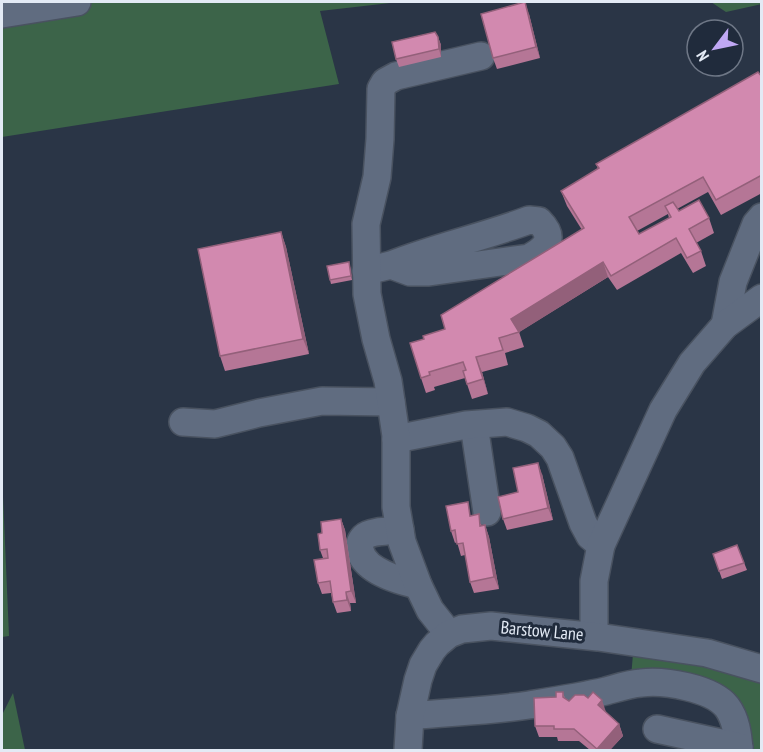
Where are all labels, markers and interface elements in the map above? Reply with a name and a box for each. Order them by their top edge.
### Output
north arrow [685,18,745,78]
text: N [692,47,713,65]
street label: Barstow Lane [500,615,584,646]

